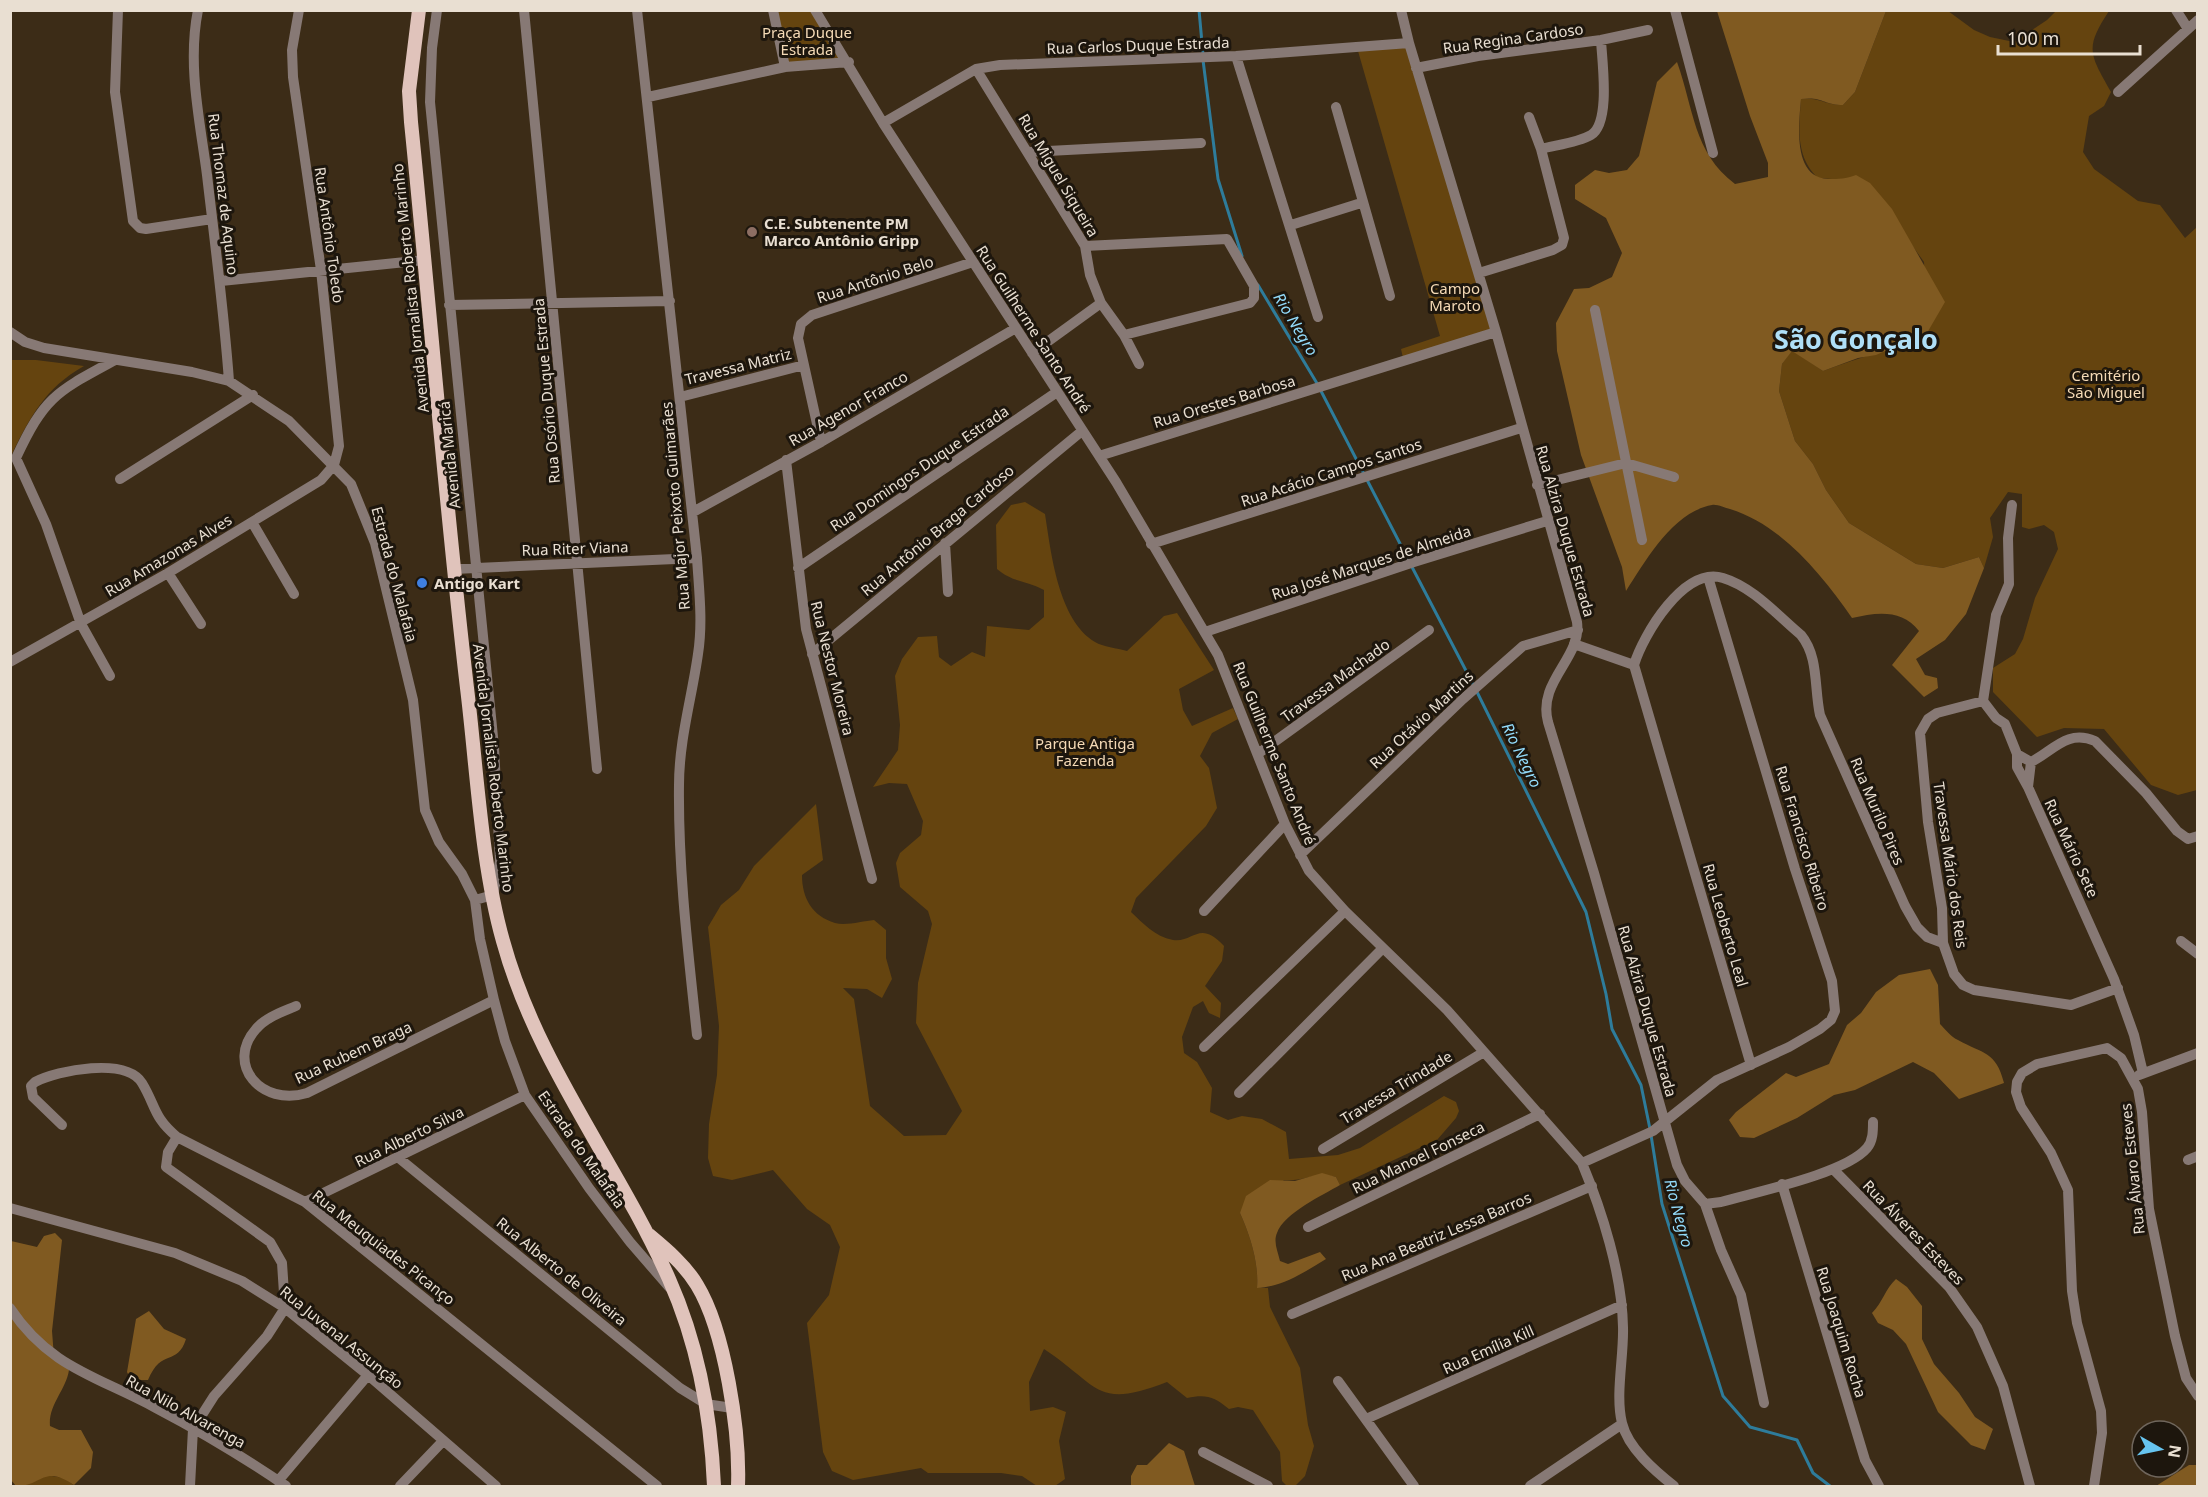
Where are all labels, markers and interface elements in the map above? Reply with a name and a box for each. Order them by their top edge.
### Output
street label: Rua Regina Cardoso [1441,18,1585,58]
scale bar [1998,18,2140,56]
park label: Praça Duque Estrada [762,22,852,59]
text: 100 m [2007,26,2059,50]
street label: Rua Carlos Duque Estrada [1046,32,1230,58]
street label: Rua Miguel Siqueira [1014,110,1104,240]
street label: Rua Thomaz de Aquino [204,112,244,276]
street label: Avenida Jornalista Roberto Marinho [387,162,433,414]
street label: Rua Antônio Toledo [311,166,349,304]
place label: C.E. Subtenente PM Marco Antônio Gripp [764,213,919,250]
marker: C.E. Subtenente PM Marco Antônio Gripp [745,225,759,239]
street label: Rua Guilherme Santo André [972,241,1096,417]
street label: Rua Antônio Belo [814,251,936,307]
park label: Campo Maroto [1429,278,1481,315]
water label: Rio Negro [1269,288,1323,360]
street label: Rua Osório Duque Estrada [528,298,564,484]
district label: São Gonçalo [1774,320,1938,357]
street label: Travessa Matriz [683,343,793,389]
park label: Cemitério São Miguel [2067,365,2145,402]
street label: Rua Agenor Franco [785,366,911,450]
street label: Rua Orestes Barbosa [1151,370,1297,432]
street label: Avenida Maricá [433,400,465,510]
street label: Rua Major Peixoto Guimarães [656,401,694,611]
street label: Rua Domingos Duque Estrada [826,401,1012,535]
street label: Rua Acácio Campos Santos [1238,433,1424,511]
street label: Rua Alzira Duque Estrada [1532,443,1600,619]
street label: Rua Antônio Braga Cardoso [856,460,1018,600]
street label: Estrada do Malafaia [367,504,423,644]
street label: Rua Amazonas Alves [101,509,235,601]
street label: Rua José Marques de Almeida [1269,520,1473,604]
street label: Rua Riter Viana [521,536,629,560]
place label: Antigo Kart [434,573,521,593]
marker: Antigo Kart [415,576,429,590]
street label: Rua Nestor Moreira [807,599,859,737]
street label: Travessa Machado [1277,634,1393,726]
street label: Avenida Jornalista Roberto Marinho [469,642,519,894]
street label: Rua Guilherme Santo André [1229,658,1321,848]
street label: Rua Otávio Martins [1365,666,1477,772]
water label: Rio Negro [1497,719,1547,791]
park label: Parque Antiga Fazenda [1035,733,1135,770]
street label: Rua Murilo Pires [1846,754,1910,868]
street label: Rua Francisco Ribeiro [1771,763,1835,913]
street label: Travessa Mário dos Reis [1929,780,1973,950]
street label: Rua Mário Sete [2040,795,2104,901]
street label: Rua Leoberto Leal [1699,861,1753,989]
street label: Rua Alzira Duque Estrada [1614,923,1682,1099]
street label: Rua Rubem Braga [291,1016,415,1088]
street label: Travessa Trindade [1336,1046,1456,1128]
street label: Estrada do Malafaia [534,1086,630,1212]
street label: Rua Alberto Silva [351,1101,467,1171]
street label: Rua Álvaro Esteves [2115,1102,2149,1236]
street label: Rua Manoel Fonseca [1348,1116,1488,1198]
street label: Rua Álveres Esteves [1859,1175,1969,1289]
water label: Rio Negro [1659,1176,1699,1250]
street label: Rua Meuquiades Picanço [309,1185,459,1309]
street label: Rua Ana Beatriz Lessa Barros [1338,1187,1534,1285]
street label: Rua Alberto de Oliveira [493,1212,631,1330]
street label: Rua Joaquim Rocha [1813,1264,1871,1400]
street label: Rua Juvenal Assunção [276,1281,408,1393]
street label: Rua Emília Kill [1439,1320,1537,1378]
street label: Rua Nilo Alvarenga [123,1370,249,1452]
north arrow [2130,1419,2190,1479]
text: N [2163,1443,2187,1459]

